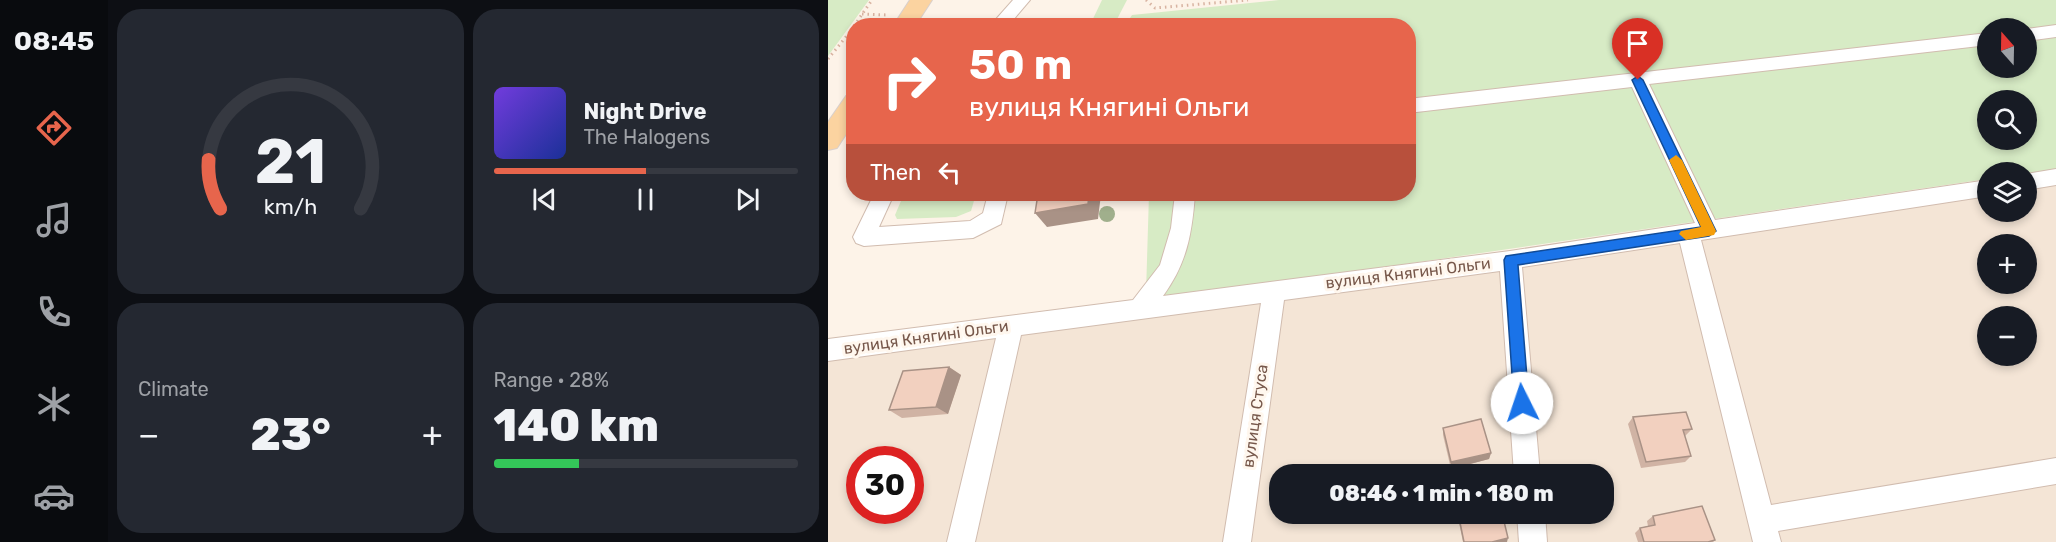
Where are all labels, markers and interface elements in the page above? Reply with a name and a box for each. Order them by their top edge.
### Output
pin [1612,18,1663,80]
north arrow [1977,18,2037,78]
map controls [1977,18,2037,366]
text: 08:45 [14,25,94,57]
icon: arrive [1621,27,1654,60]
text: 50 m [969,40,1072,90]
icon: right [870,42,948,120]
button: search [1977,90,2037,150]
text: вулиця Княгині Ольги [969,91,1249,123]
text: Night Drive [584,98,706,125]
icon: directions [33,107,75,149]
text: 21 [254,125,326,199]
text: The Halogens [584,125,710,149]
icon: left [933,156,966,189]
text: Then [870,159,921,186]
button: layers [1977,162,2037,222]
icon: previous [528,183,561,216]
icon: pause [629,183,662,216]
icon: next [731,183,764,216]
text: km/h [263,194,317,219]
icon: music [33,199,75,241]
button: + [1977,234,2037,294]
street label: вулиця Княгині Ольги [1324,253,1492,293]
icon: phone [33,291,75,333]
button: − [1977,306,2037,366]
street label: вулиця Княгині Ольги [842,316,1010,358]
street label: вулиця Стуса [1238,363,1272,469]
text: Range · 28% [494,368,609,392]
position arrow [1490,371,1554,435]
text: Climate [138,377,209,401]
icon: climate [33,383,75,425]
text: 140 km [494,399,659,452]
text: 23° [251,408,331,461]
text: − [138,415,159,454]
text: + [422,415,442,454]
speed limit sign: 30 [846,446,924,524]
icon: car [33,475,75,517]
text: 08:46 · 1 min · 180 m [1329,480,1554,507]

